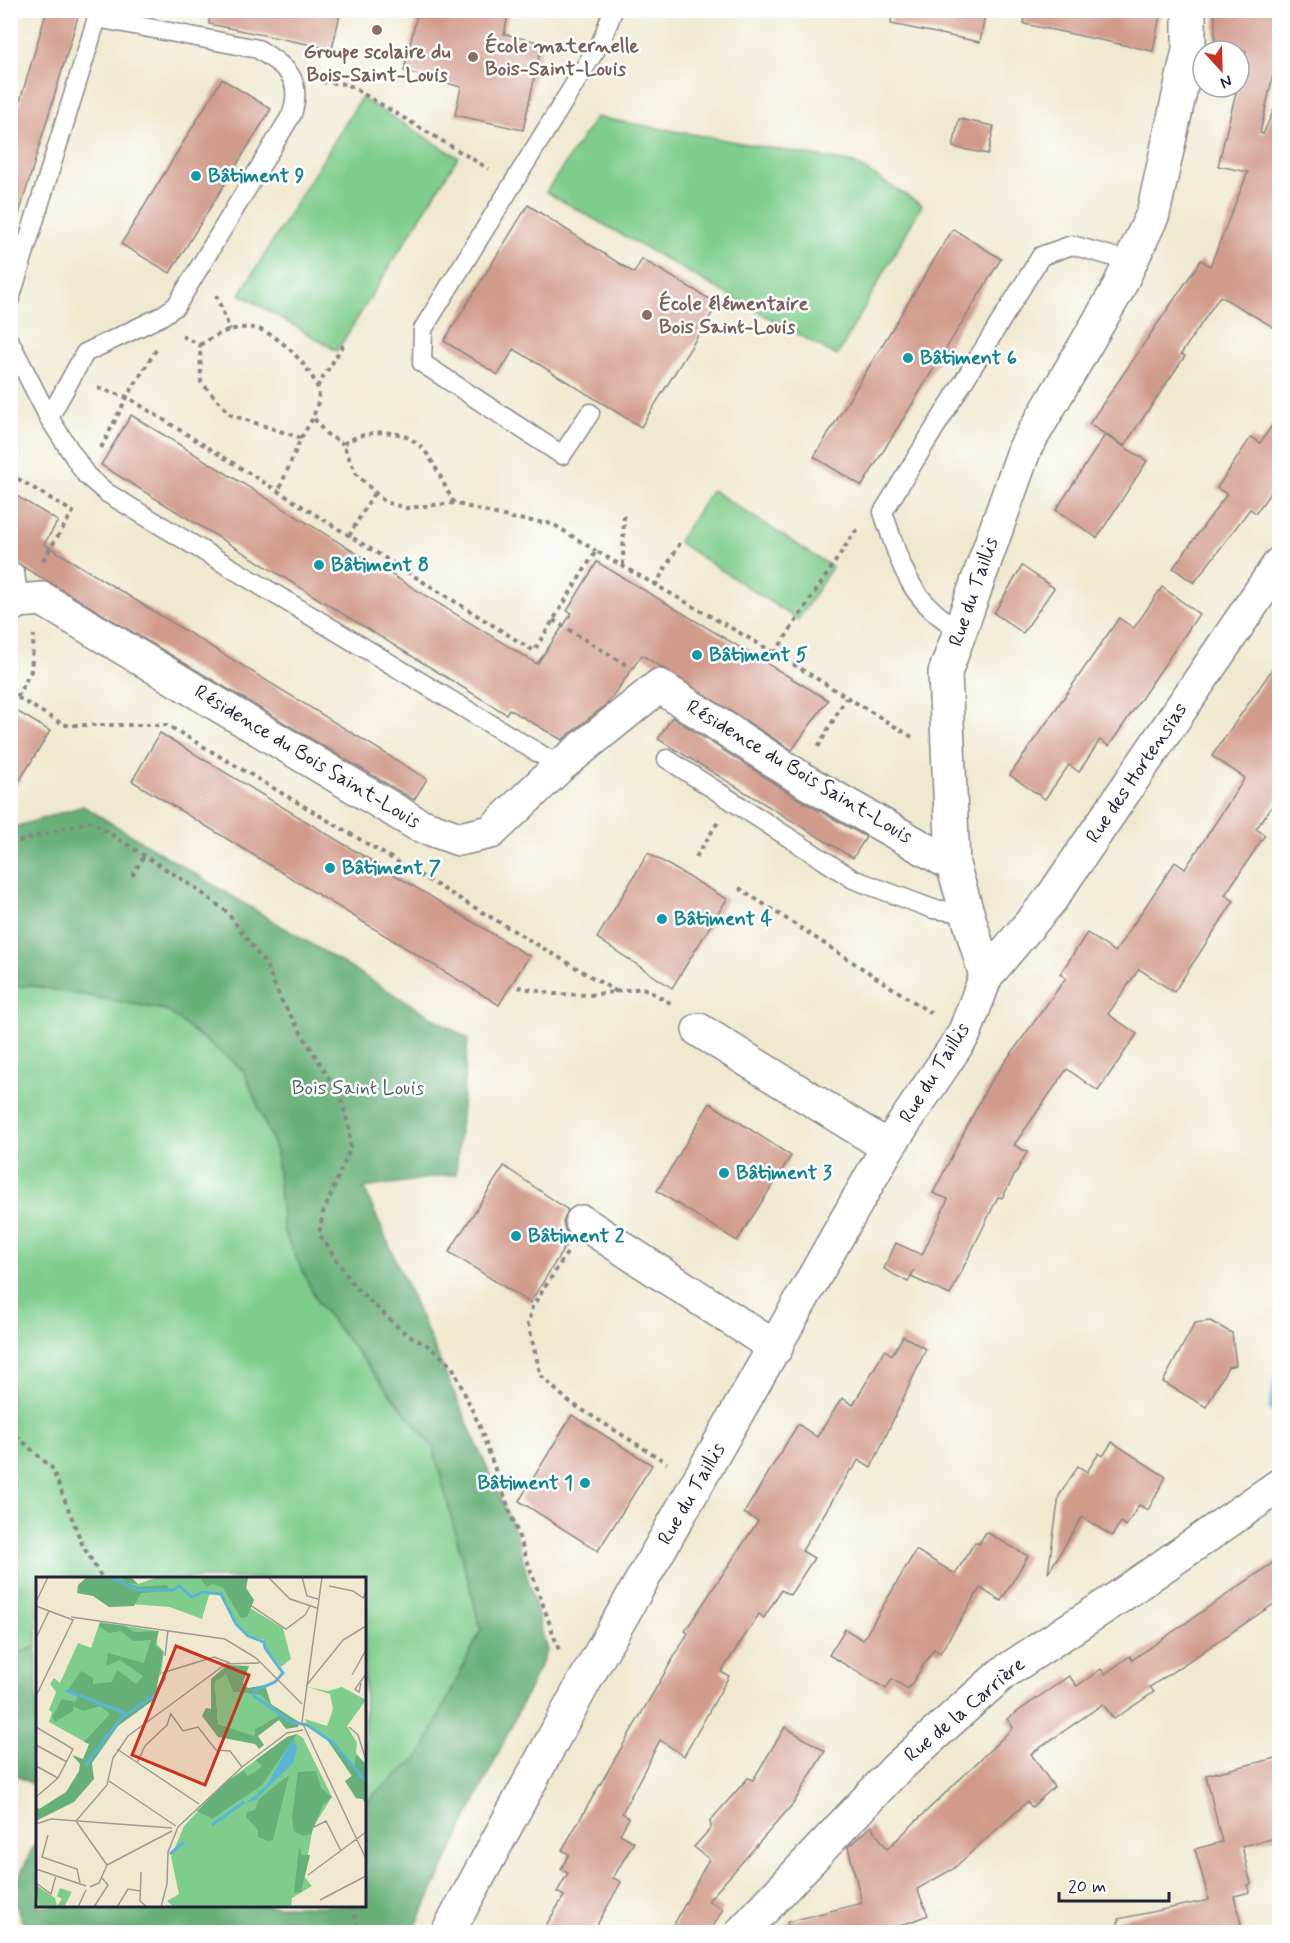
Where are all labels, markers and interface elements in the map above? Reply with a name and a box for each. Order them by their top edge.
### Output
marker: Groupe scolaire du Bois-Saint-Louis [370,23,384,37]
place label: École maternelle Bois-Saint-Louis [485,32,640,83]
place label: Groupe scolaire du Bois-Saint-Louis [304,39,450,89]
north arrow [1191,39,1251,99]
marker: École maternelle Bois-Saint-Louis [466,50,480,64]
text: N [1217,70,1235,93]
place label: Bâtiment 9 [208,163,305,190]
marker: Bâtiment 9 [189,169,203,183]
place label: École élémentaire Bois Saint-Louis [659,290,808,341]
marker: École élémentaire Bois Saint-Louis [640,308,654,322]
place label: Bâtiment 6 [920,345,1017,372]
marker: Bâtiment 6 [901,351,915,365]
street label: Rue du Taillis [943,534,1005,650]
place label: Bâtiment 8 [331,552,429,579]
marker: Bâtiment 8 [312,558,326,572]
place label: Bâtiment 5 [709,642,808,669]
marker: Bâtiment 5 [690,648,704,662]
street label: Résidence du Bois Saint-Louis [189,679,425,835]
street label: Résidence du Bois Saint-Louis [681,694,917,850]
street label: Rue des Hortensias [1080,697,1194,849]
place label: Bâtiment 7 [342,855,441,882]
marker: Bâtiment 7 [323,861,337,875]
place label: Bâtiment 4 [674,906,773,933]
marker: Bâtiment 4 [655,912,669,926]
street label: Rue du Taillis [893,1017,977,1128]
park label: Bois Saint Louis [292,1075,424,1102]
place label: Bâtiment 3 [736,1160,833,1187]
marker: Bâtiment 3 [717,1166,731,1180]
place label: Bâtiment 2 [528,1223,625,1250]
marker: Bâtiment 2 [509,1229,523,1243]
street label: Rue du Taillis [652,1438,732,1550]
place label: Bâtiment 1 [477,1470,573,1497]
marker: Bâtiment 1 [578,1476,592,1490]
inset map [36,1577,366,1907]
street label: Rue de la Carrière [899,1651,1031,1769]
scale bar [1059,1865,1168,1903]
text: 20 m [1068,1875,1106,1899]

